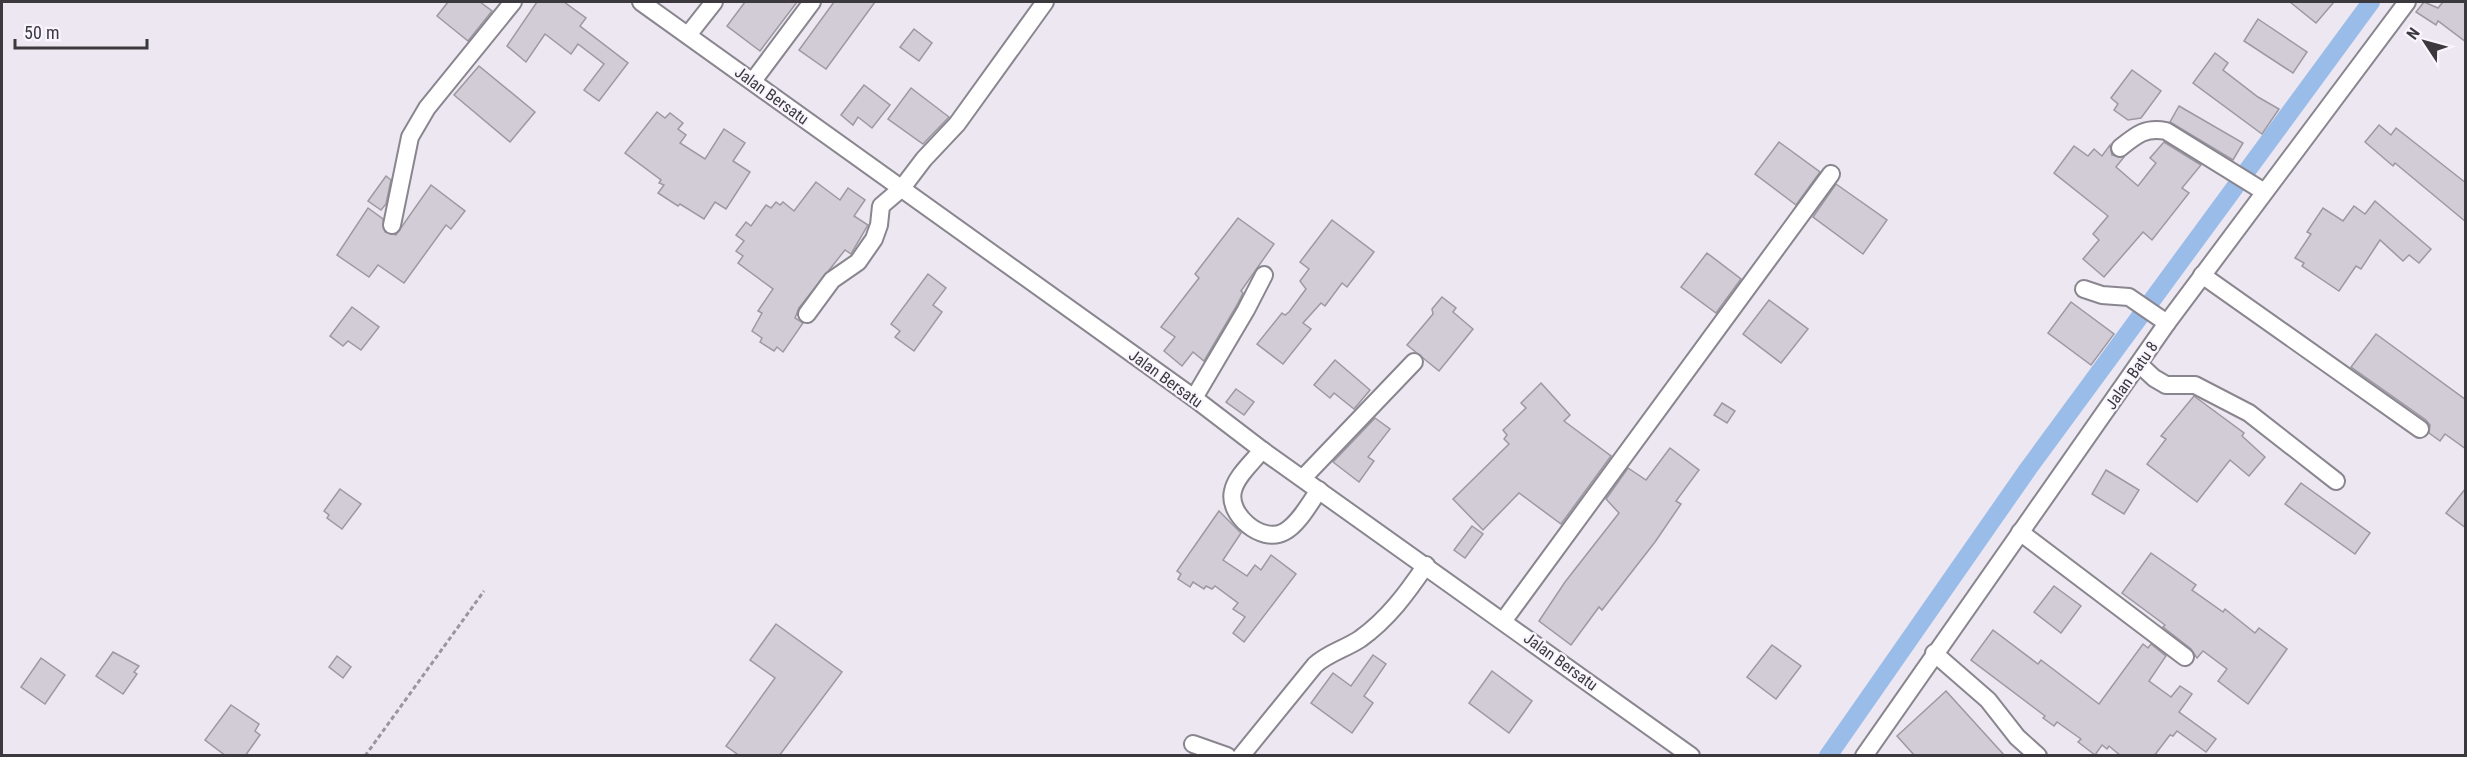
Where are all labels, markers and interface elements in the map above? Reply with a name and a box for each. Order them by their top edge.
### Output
scale bar [15,12,147,50]
north arrow [2395,12,2455,72]
text: 50 m [24,22,59,43]
text: N [2403,24,2424,43]
street label: Jalan Bersatu [731,62,812,129]
street label: Jalan Batu 8 [2101,338,2162,413]
street label: Jalan Bersatu [1125,345,1206,412]
street label: Jalan Bersatu [1520,628,1601,695]

